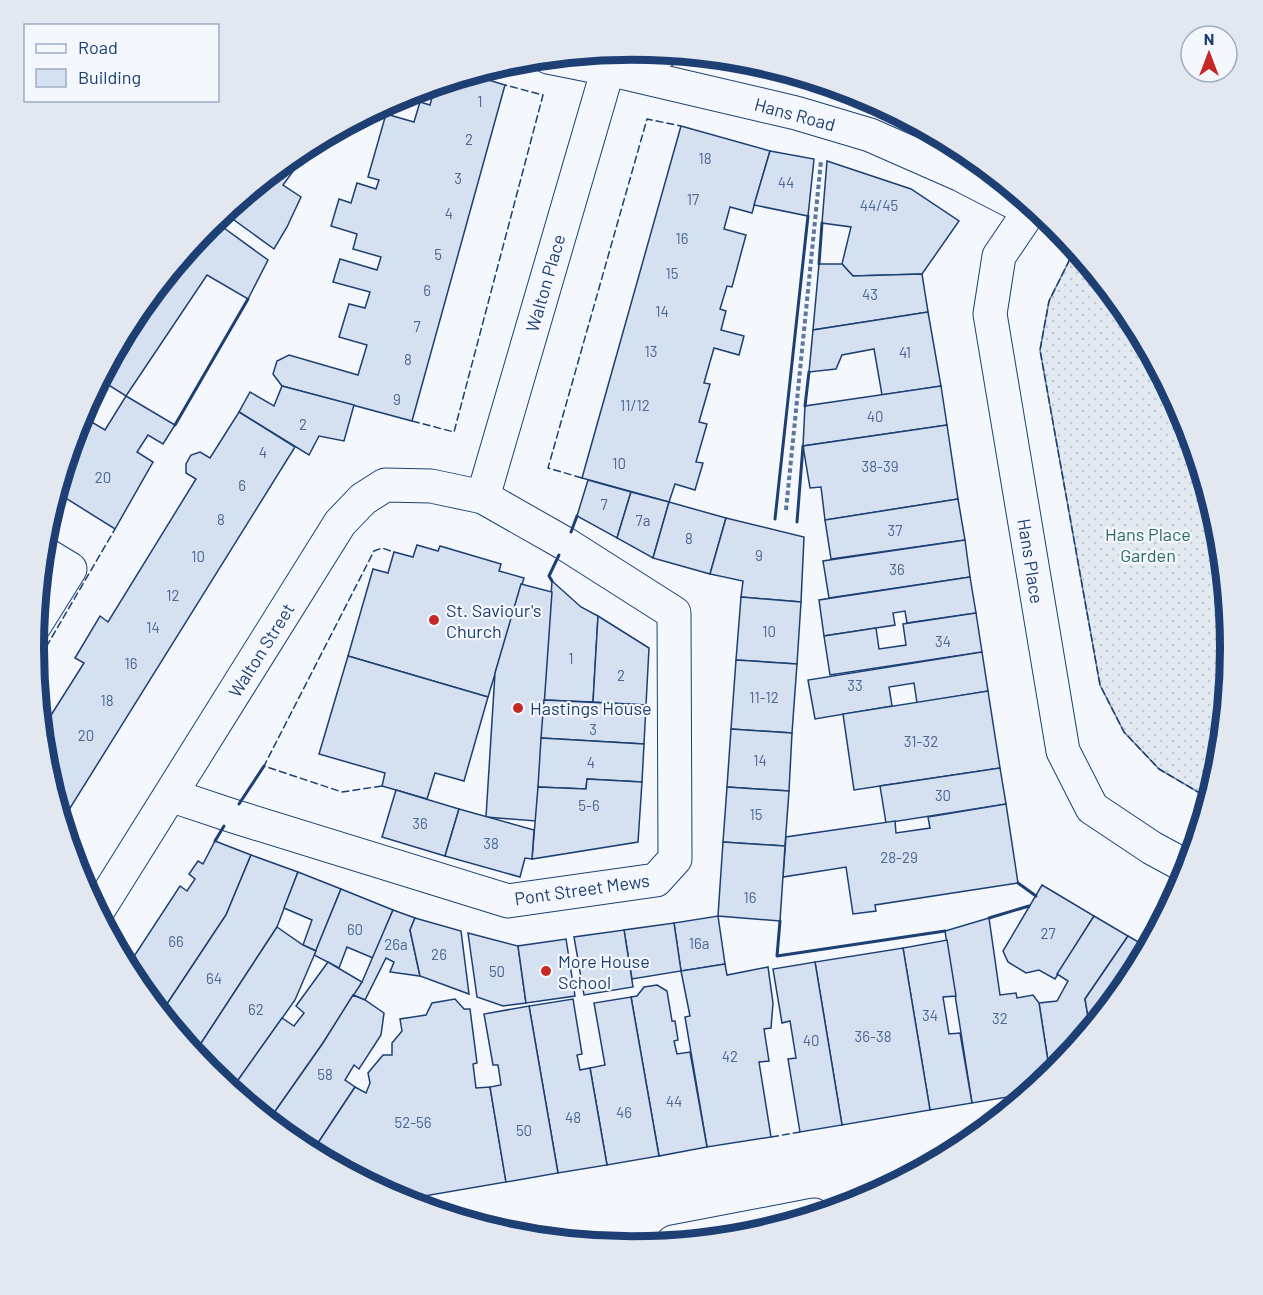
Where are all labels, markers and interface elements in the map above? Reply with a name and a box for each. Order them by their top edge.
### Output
legend [24,24,219,102]
north arrow [1179,24,1239,84]
text: N [1204,29,1214,48]
text: Road [78,36,118,58]
text: Building [78,66,141,88]
house number: 1 [477,92,483,110]
street label: Hans Road [752,93,838,135]
house number: 2 [465,130,473,148]
house number: 18 [698,149,712,167]
house number: 3 [454,169,462,187]
house number: 44 [778,173,794,191]
house number: 17 [687,190,699,208]
house number: 44/45 [860,196,898,214]
house number: 4 [445,204,453,222]
house number: 16 [676,229,688,247]
street label: Walton Place [521,232,569,334]
house number: 5 [434,245,442,263]
house number: 15 [666,264,678,282]
house number: 6 [423,281,431,299]
house number: 43 [862,285,878,303]
house number: 14 [655,302,669,320]
house number: 7 [413,317,421,335]
house number: 13 [645,342,657,360]
house number: 41 [899,343,911,361]
house number: 8 [404,350,412,368]
house number: 9 [393,390,401,408]
house number: 11/12 [620,396,650,414]
house number: 40 [867,407,883,425]
house number: 2 [299,415,307,433]
house number: 4 [259,443,267,461]
house number: 10 [612,454,626,472]
house number: 38-39 [862,457,899,475]
house number: 20 [95,468,111,486]
house number: 6 [238,476,246,494]
house number: 7 [600,495,608,513]
house number: 8 [217,510,225,528]
house number: 7a [636,511,650,529]
street label: Hans Place [1013,517,1049,605]
house number: 37 [888,521,902,539]
park label: Hans Place Garden [1105,523,1191,566]
house number: 8 [685,529,693,547]
house number: 9 [755,546,763,564]
house number: 10 [191,547,205,565]
house number: 36 [889,560,905,578]
house number: 12 [166,586,180,604]
street label: Walton Street [223,599,299,701]
place label: St. Saviour's Church [446,599,542,642]
marker: St. Saviour's Church [427,613,441,627]
house number: 14 [146,618,160,636]
house number: 10 [762,622,776,640]
house number: 34 [935,632,951,650]
house number: 1 [568,649,574,667]
house number: 16 [125,654,137,672]
house number: 2 [617,666,625,684]
house number: 33 [847,676,863,694]
house number: 11-12 [749,688,779,706]
house number: 18 [100,691,114,709]
place label: Hastings House [530,697,652,719]
marker: Hastings House [511,701,525,715]
house number: 3 [589,720,597,738]
house number: 20 [78,726,94,744]
house number: 31-32 [904,732,938,750]
house number: 14 [753,751,767,769]
house number: 4 [587,753,595,771]
house number: 30 [935,786,951,804]
house number: 5-6 [578,796,600,814]
house number: 15 [750,805,762,823]
house number: 36 [412,814,428,832]
house number: 38 [483,834,499,852]
house number: 28-29 [880,848,918,866]
street label: Pont Street Mews [513,869,651,909]
house number: 16 [744,888,756,906]
house number: 60 [347,920,363,938]
house number: 27 [1040,924,1056,942]
house number: 66 [168,932,184,950]
house number: 16a [689,934,709,952]
house number: 26a [384,935,408,953]
house number: 26 [431,945,447,963]
place label: More House School [558,950,650,993]
house number: 50 [489,962,505,980]
marker: More House School [539,964,553,978]
house number: 64 [206,969,222,987]
house number: 62 [248,1000,264,1018]
house number: 34 [922,1006,938,1024]
house number: 32 [992,1009,1008,1027]
house number: 36-38 [855,1027,891,1045]
house number: 40 [803,1031,819,1049]
house number: 42 [722,1047,738,1065]
house number: 58 [317,1065,333,1083]
house number: 44 [666,1092,682,1110]
house number: 46 [616,1103,632,1121]
house number: 48 [565,1108,581,1126]
house number: 52-56 [394,1113,432,1131]
house number: 50 [516,1121,532,1139]

